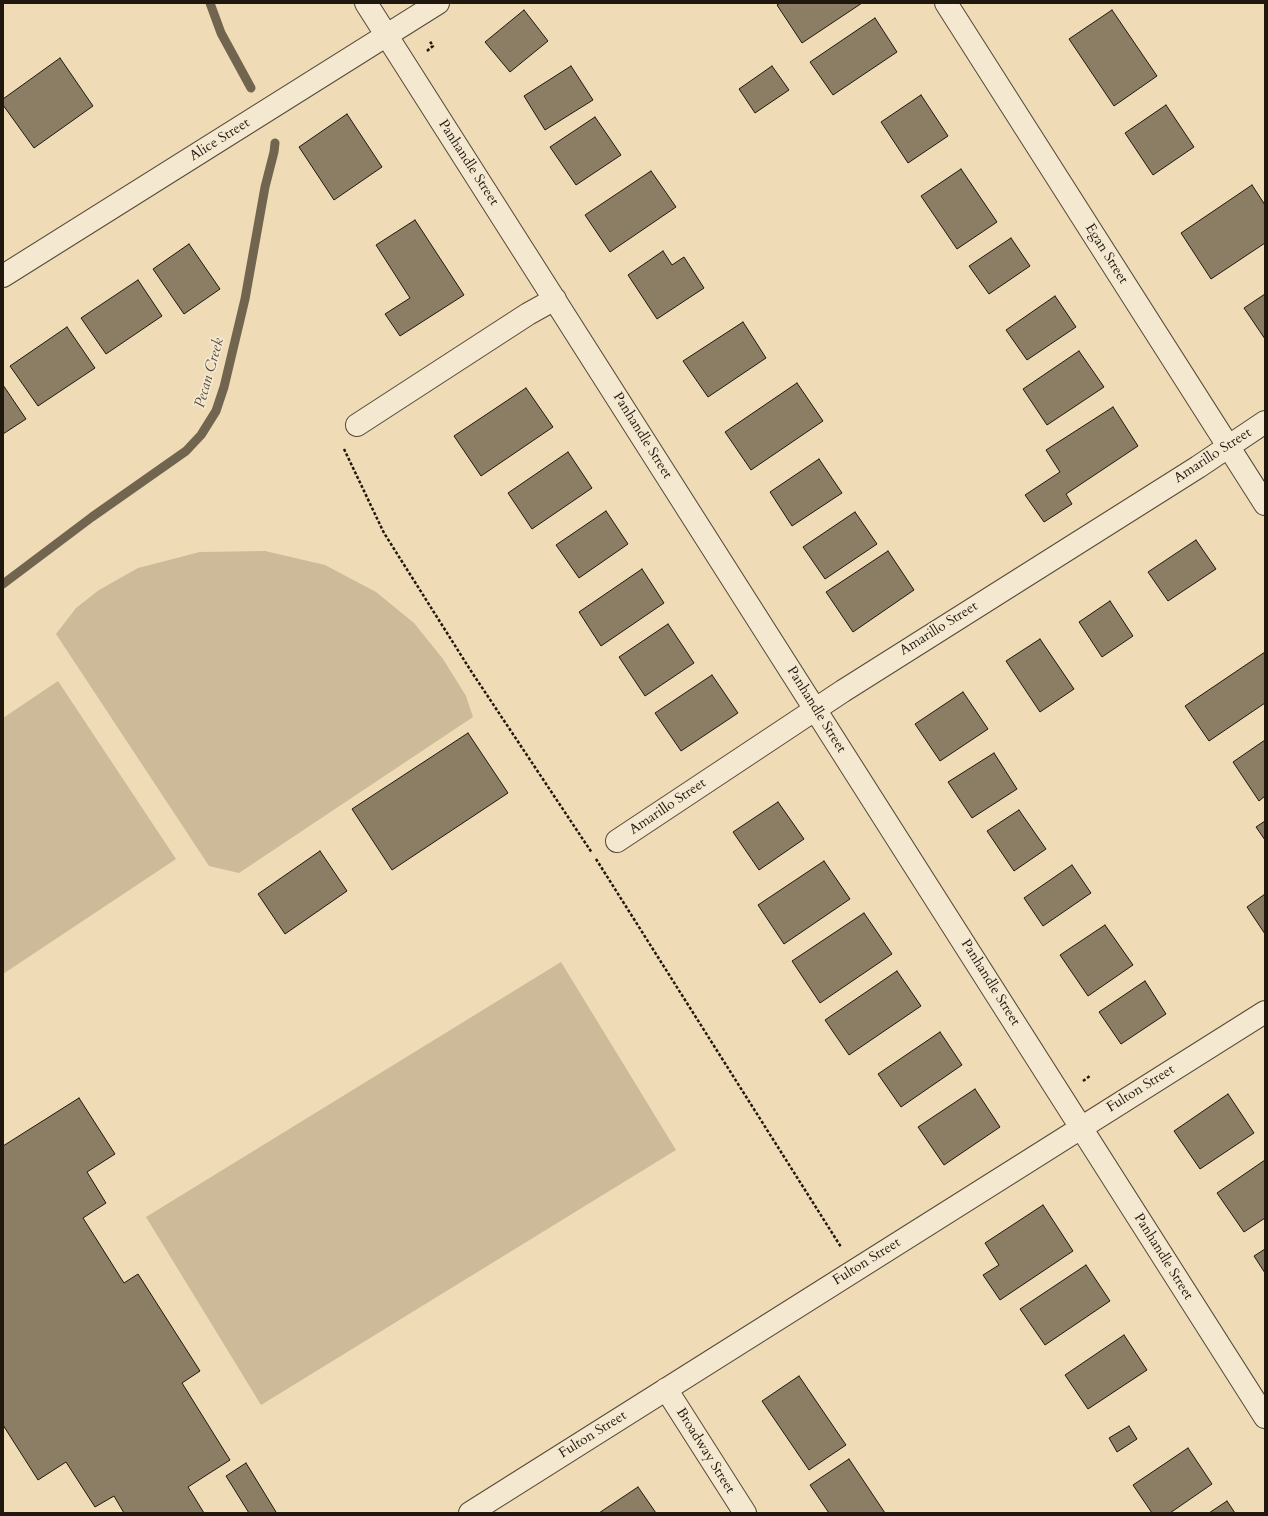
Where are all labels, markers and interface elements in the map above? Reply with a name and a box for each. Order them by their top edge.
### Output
street label: Alice Street [187,115,253,165]
street label: Panhandle Street [434,117,502,209]
street label: Egan Street [1081,221,1131,287]
water label: Pecan Creek [191,336,229,410]
street label: Panhandle Street [609,390,675,482]
street label: Amarillo Street [1171,425,1255,487]
street label: Amarillo Street [897,598,981,660]
street label: Panhandle Street [783,664,849,756]
street label: Amarillo Street [626,775,710,839]
street label: Panhandle Street [957,937,1023,1029]
street label: Fulton Street [1104,1062,1178,1116]
street label: Panhandle Street [1130,1211,1196,1303]
street label: Fulton Street [830,1235,904,1289]
street label: Broadway Street [672,1405,738,1497]
street label: Fulton Street [556,1408,630,1462]

